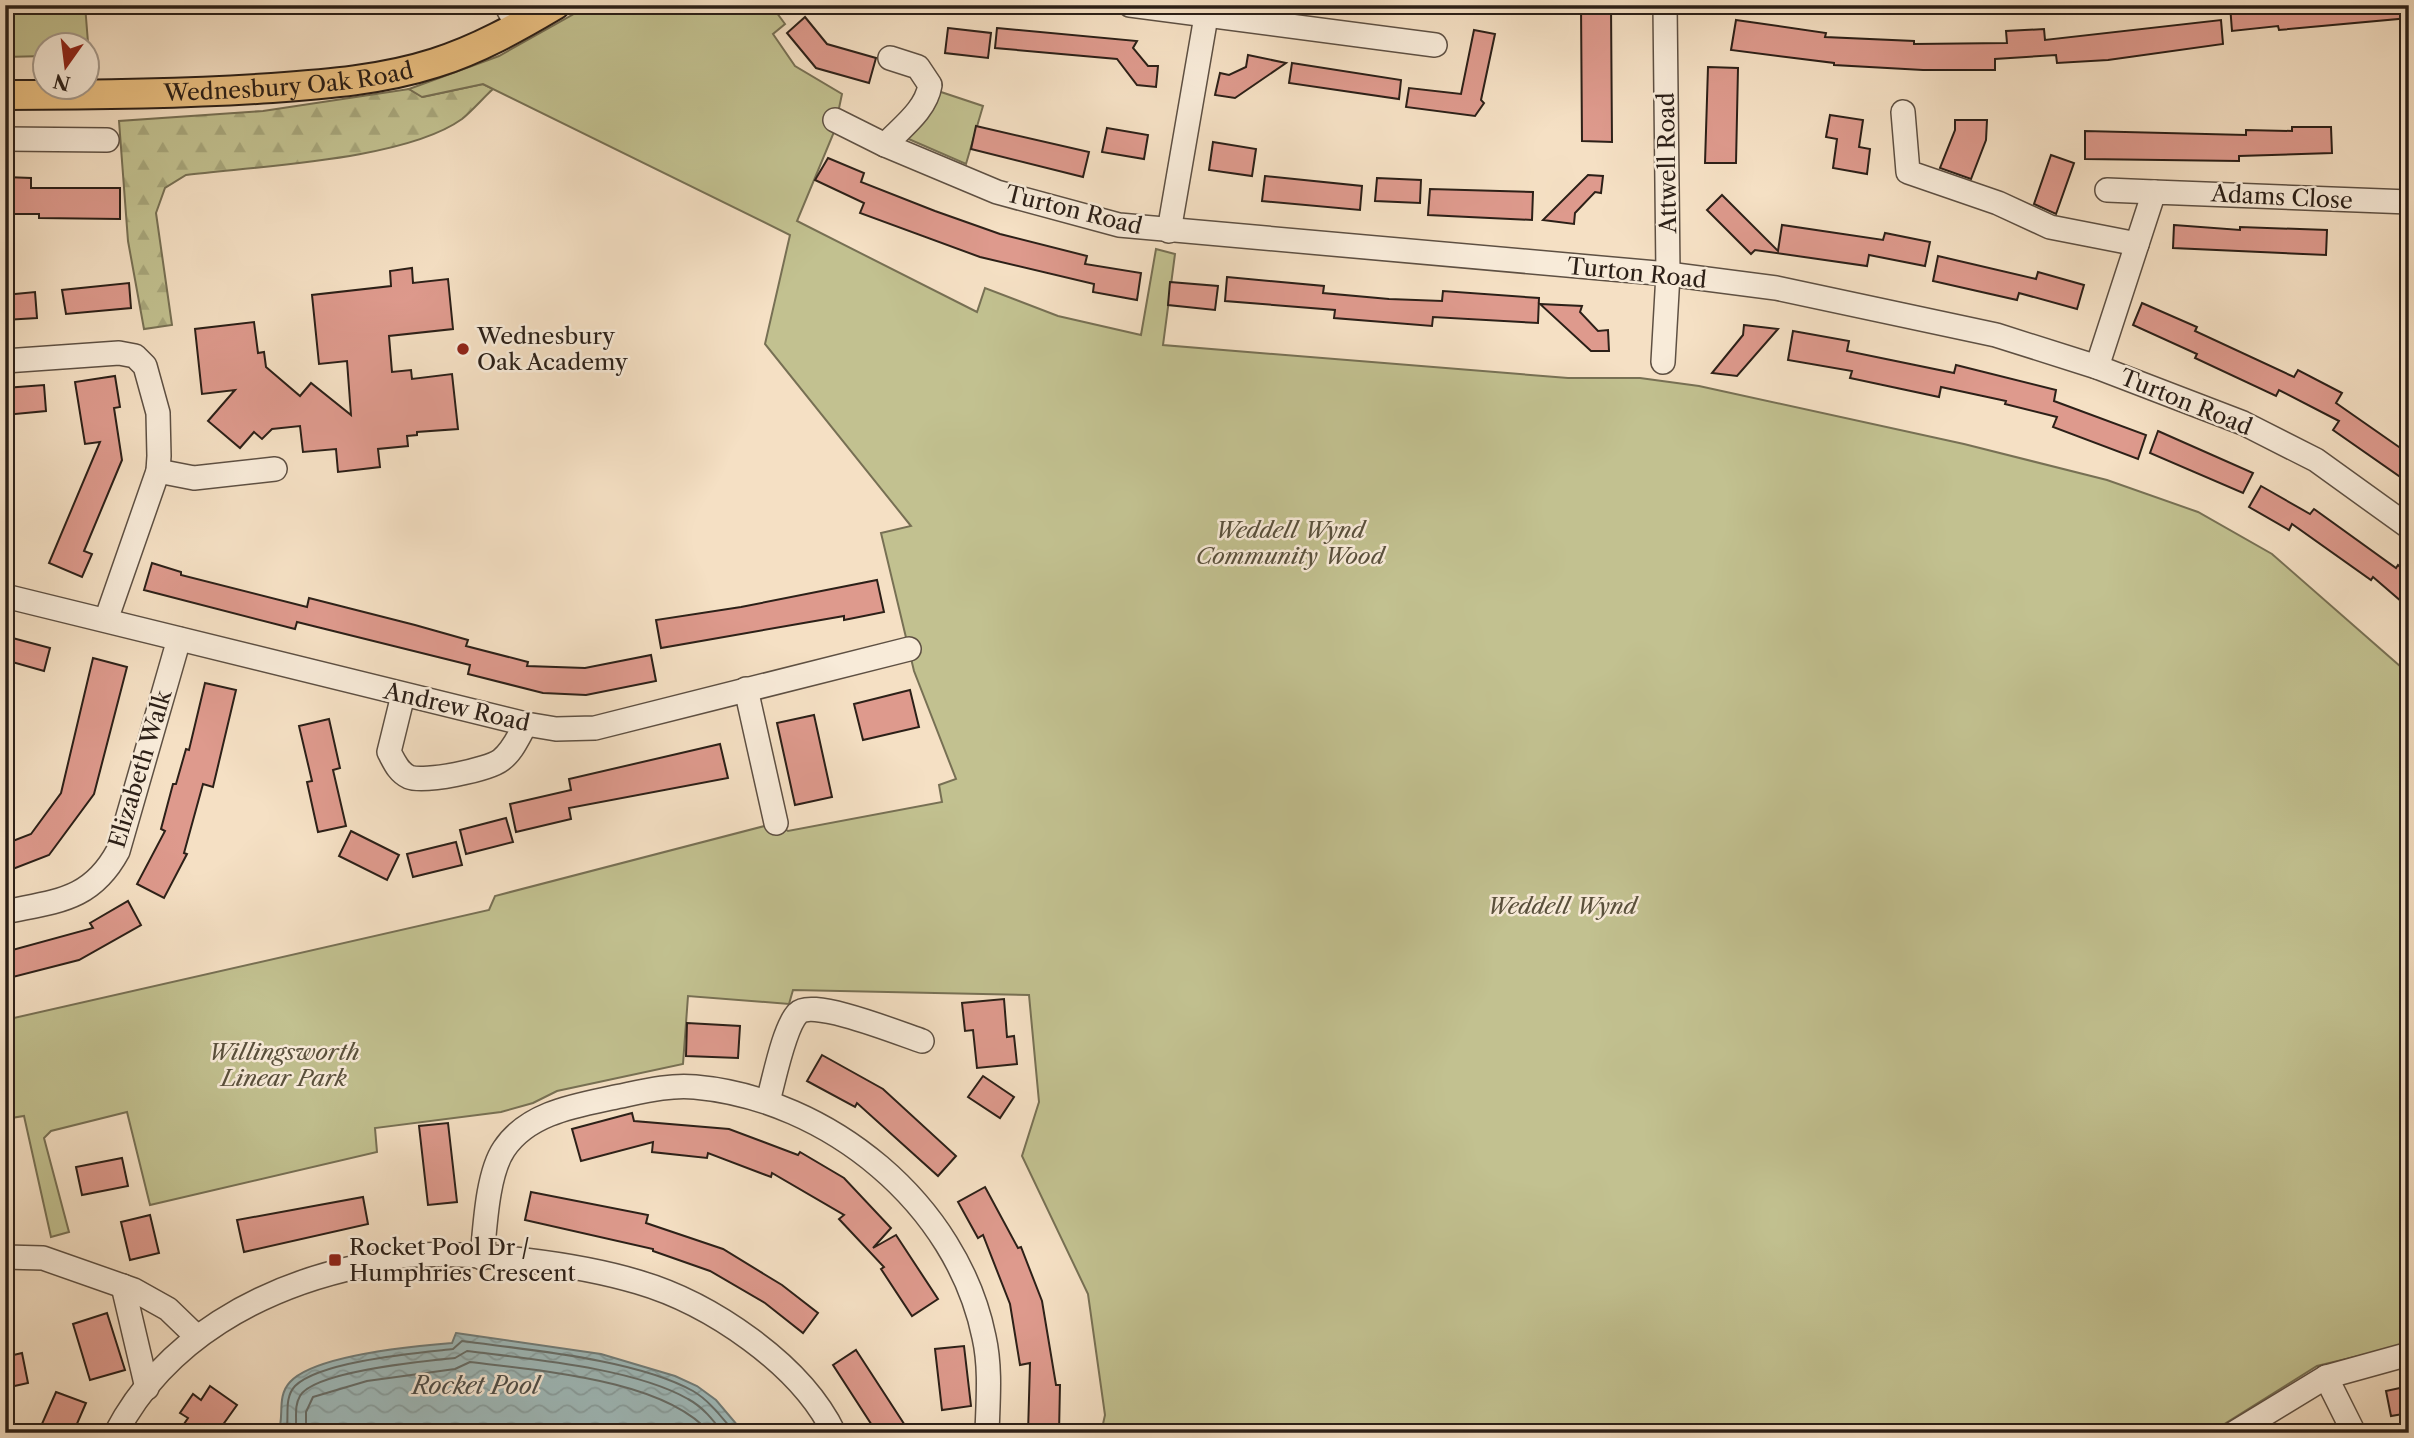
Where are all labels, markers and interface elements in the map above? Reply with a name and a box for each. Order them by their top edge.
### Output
north arrow [32,32,102,102]
street label: Wednesbury Oak Road [162,56,416,107]
text: N [51,69,73,95]
street label: Attwell Road [1652,92,1682,235]
street label: Turton Road [1003,179,1145,241]
street label: Adams Close [2209,179,2354,215]
street label: Turton Road [1566,252,1708,294]
place label: Wednesbury Oak Academy [476,322,628,376]
marker: Wednesbury Oak Academy [455,341,471,357]
street label: Turton Road [2116,363,2256,441]
park label: Weddell Wynd Community Wood [1196,516,1387,570]
street label: Andrew Road [380,676,533,737]
street label: Elizabeth Walk [103,685,178,851]
park label: Weddell Wynd [1487,892,1639,920]
park label: Willingsworth Linear Park [208,1038,360,1092]
place label: Rocket Pool Dr / Humphries Crescent [349,1233,576,1287]
marker: Rocket Pool Dr / Humphries Crescent [327,1252,343,1268]
water label: Rocket Pool [410,1371,542,1400]

